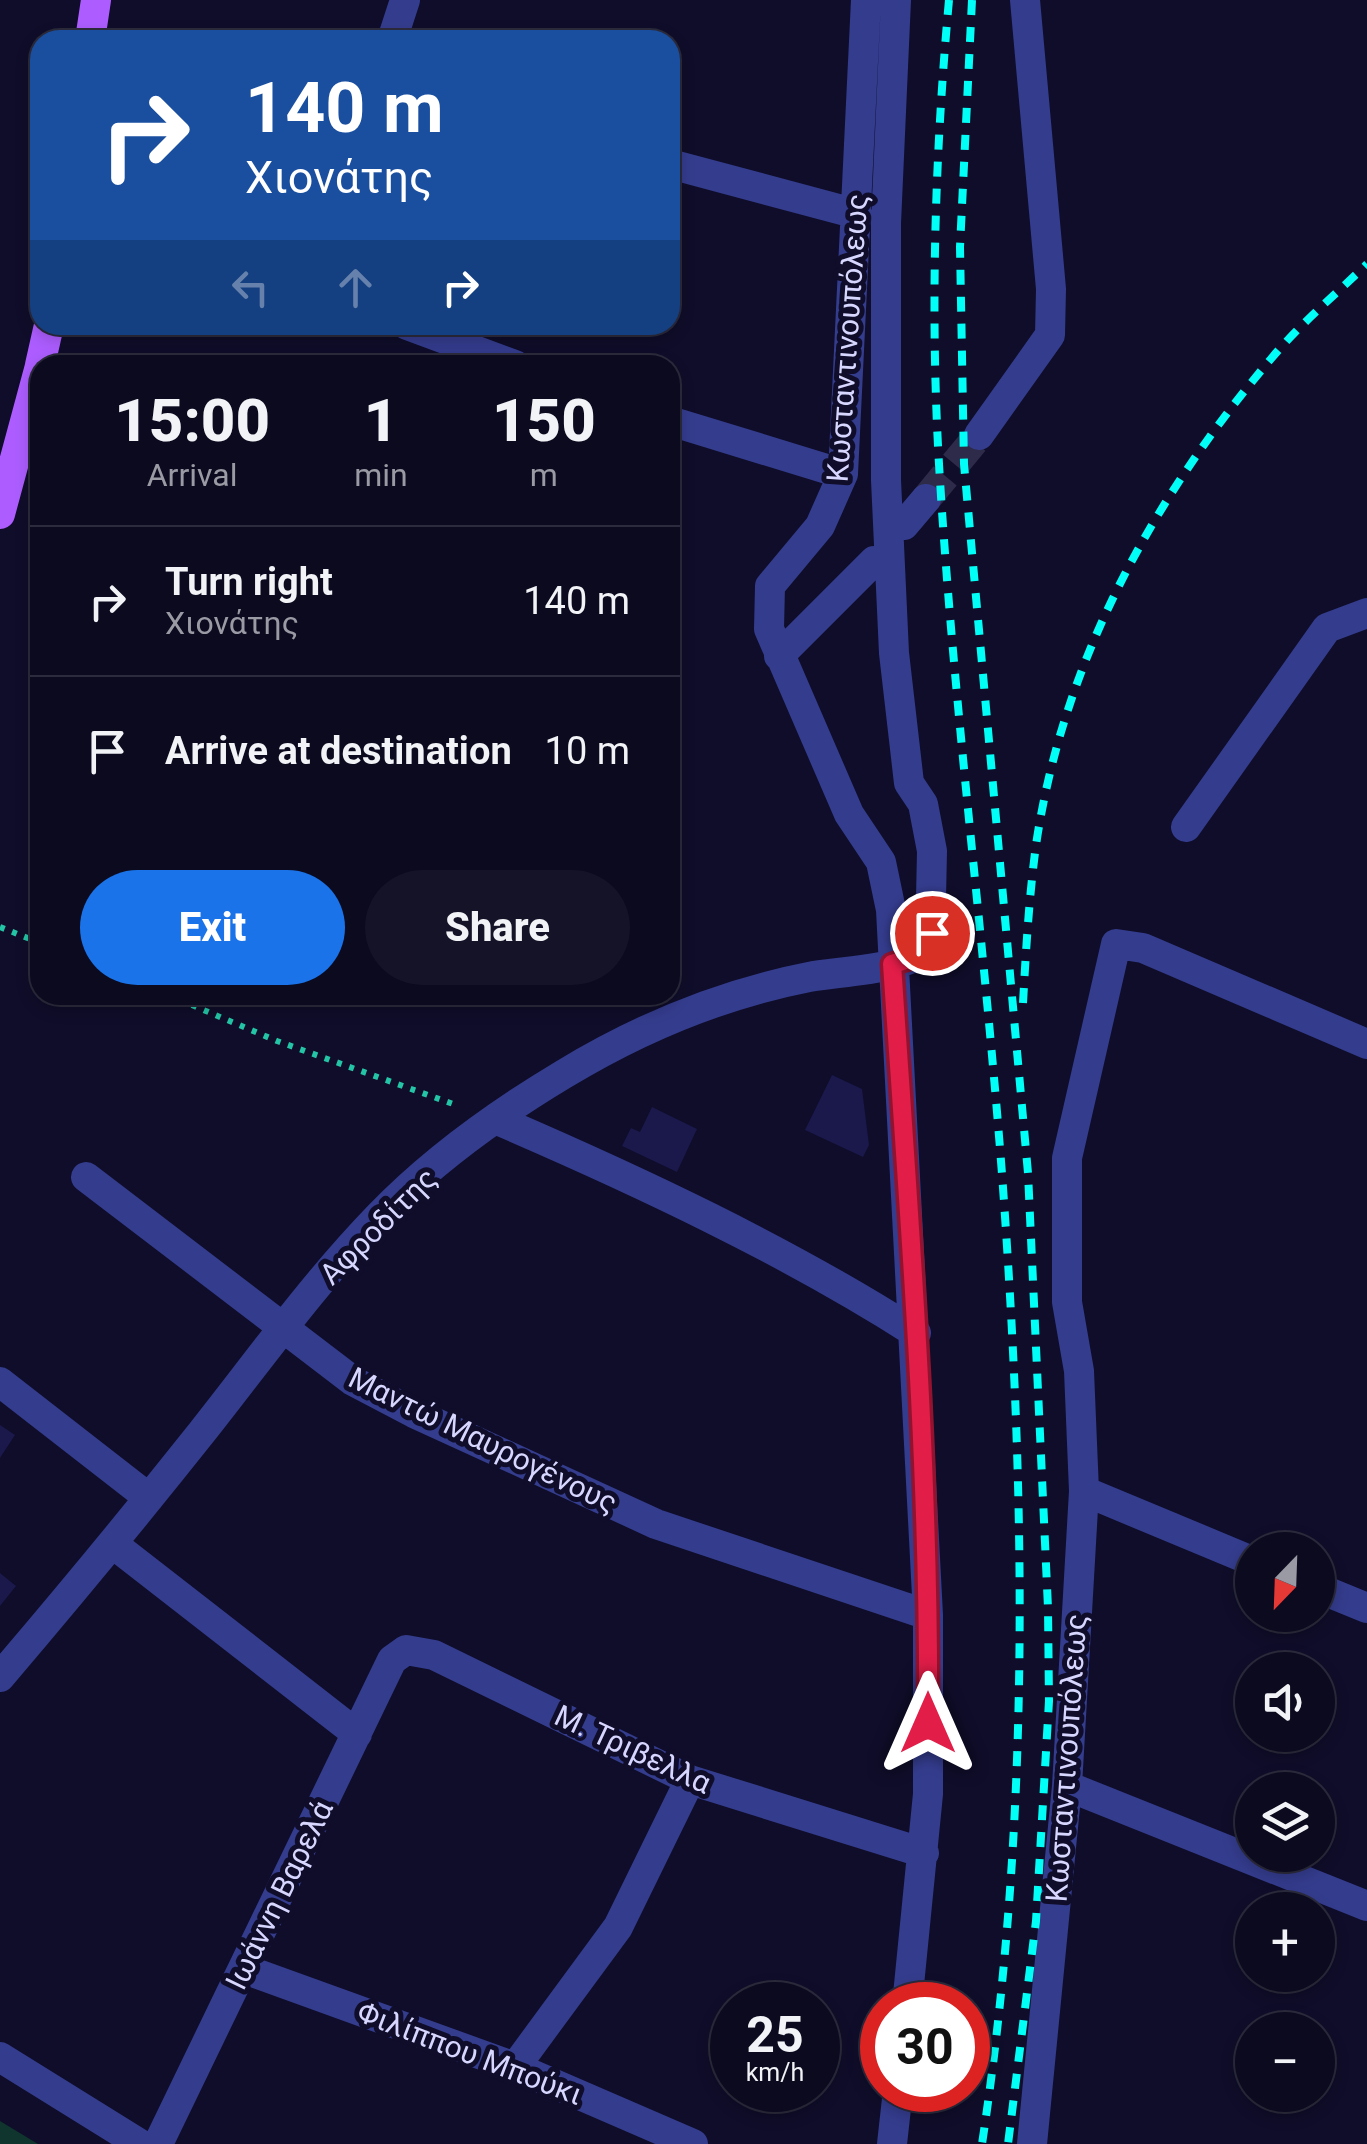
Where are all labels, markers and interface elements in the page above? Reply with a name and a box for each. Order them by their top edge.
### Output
text: 140 m [245,67,444,149]
icon: right [80,70,210,200]
text: Χιονάτης [245,151,433,204]
street label: Κωσταντινουπόλεως [819,193,875,483]
icon: left [223,260,278,315]
icon: ahead [328,260,383,315]
icon: right [433,260,488,315]
text: 15:00 [114,385,270,456]
text: 1 [364,385,398,456]
text: 150 [492,385,596,456]
text: Arrival [147,456,238,494]
text: min [354,456,408,494]
text: m [530,456,558,494]
text: Turn right [165,560,333,604]
icon: right [80,574,135,629]
text: 140 m [523,579,630,623]
text: Χιονάτης [165,604,299,642]
icon: arrive [80,724,135,779]
text: Arrive at destination [165,729,512,773]
text: 10 m [545,729,630,773]
button: Exit [80,870,345,985]
button: Share [365,870,630,985]
pin [890,891,975,976]
icon: arrive [905,906,960,961]
street label: Αφροδίτης [312,1160,444,1292]
street label: Μαντώ Μαυρογένους [343,1360,623,1520]
north arrow [1235,1532,1335,1632]
map controls [1235,1532,1335,2112]
street label: Κωσταντινουπόλεως [1038,1613,1094,1903]
button: sound [1235,1652,1335,1752]
position arrow [876,1671,980,1775]
street label: Μ. Τριβελλα [549,1698,717,1800]
button: layers [1235,1772,1335,1872]
street label: Ιωάννη Βαρελά [218,1795,340,1995]
button: + [1235,1892,1335,1992]
speed limit sign: 30 [860,1982,990,2112]
street label: Φιλίππου Μπούκι [352,1994,588,2112]
text: 25 [746,2006,804,2064]
button: − [1235,2012,1335,2112]
text: km/h [746,2058,804,2087]

